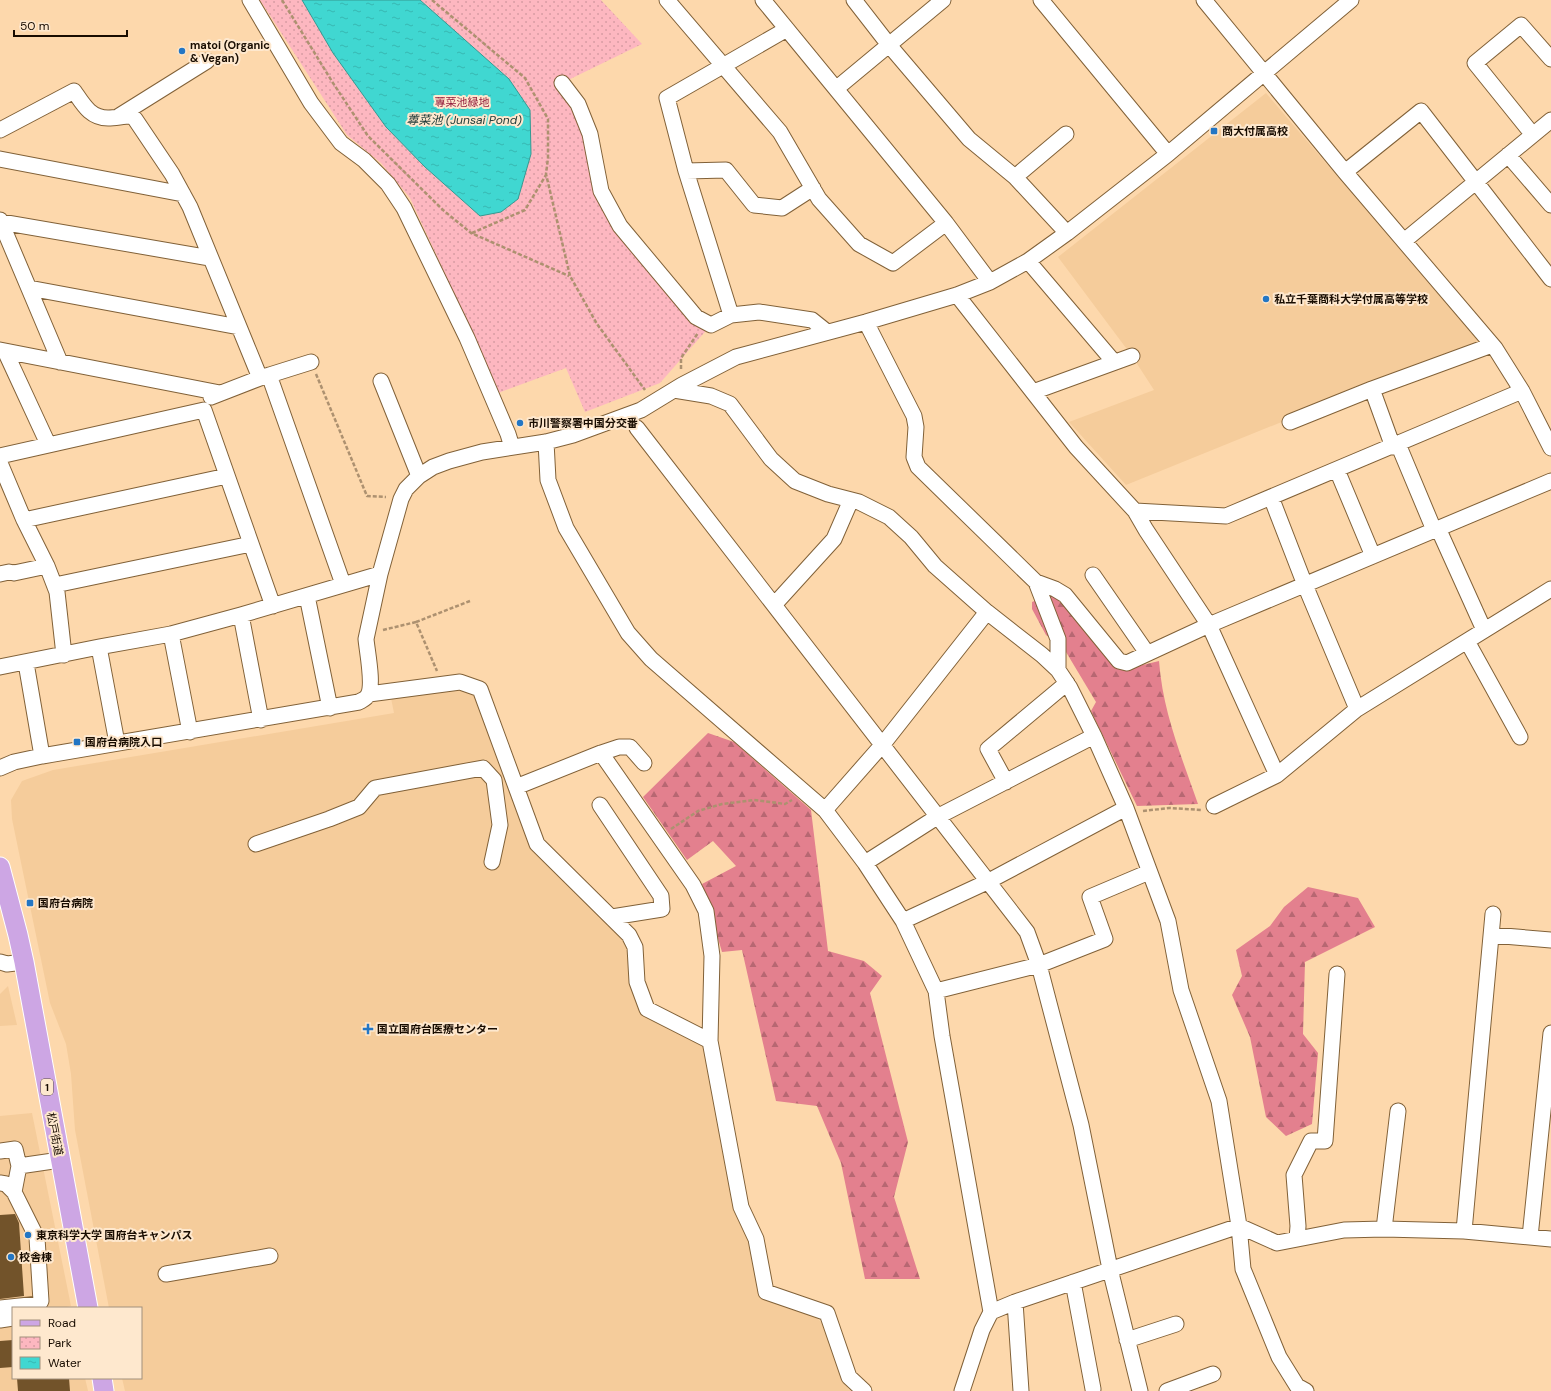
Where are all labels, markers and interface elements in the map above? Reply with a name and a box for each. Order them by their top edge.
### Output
scale bar [14,12,127,38]
text: 50 m [20,18,49,34]
place label: matoi (Organic & Vegan) [190,38,270,65]
marker: matoi (Organic & Vegan) [177,46,187,56]
park label: 蓴菜池緑地 [435,95,490,109]
water label: 蓴菜池 (Junsai Pond) [406,112,522,128]
place label: 商大付属高校 [1222,124,1288,138]
marker: 商大付属高校 [1209,126,1219,136]
place label: 私立千葉商科大学付属高等学校 [1274,292,1428,306]
marker: 私立千葉商科大学付属高等学校 [1261,294,1271,304]
place label: 市川警察署中国分交番 [528,416,638,430]
marker: 市川警察署中国分交番 [515,418,525,428]
place label: 国府台病院入口 [85,735,162,749]
marker: 国府台病院入口 [72,737,82,747]
place label: 国府台病院 [38,896,93,910]
marker: 国府台病院 [25,898,35,908]
place label: 国立国府台医療センター [377,1022,498,1036]
marker: 国立国府台医療センター [362,1023,374,1035]
road number: 1 [41,1079,53,1095]
street label: 松戸街道 [44,1111,66,1157]
place label: 東京科学大学 国府台キャンパス [36,1228,193,1242]
marker: 東京科学大学 国府台キャンパス [23,1230,33,1240]
place label: 校舎棟 [19,1250,52,1264]
marker: 校舎棟 [6,1252,16,1262]
legend [12,1307,142,1379]
text: Road [48,1315,76,1331]
text: Park [48,1335,72,1351]
text: Water [48,1355,82,1371]

